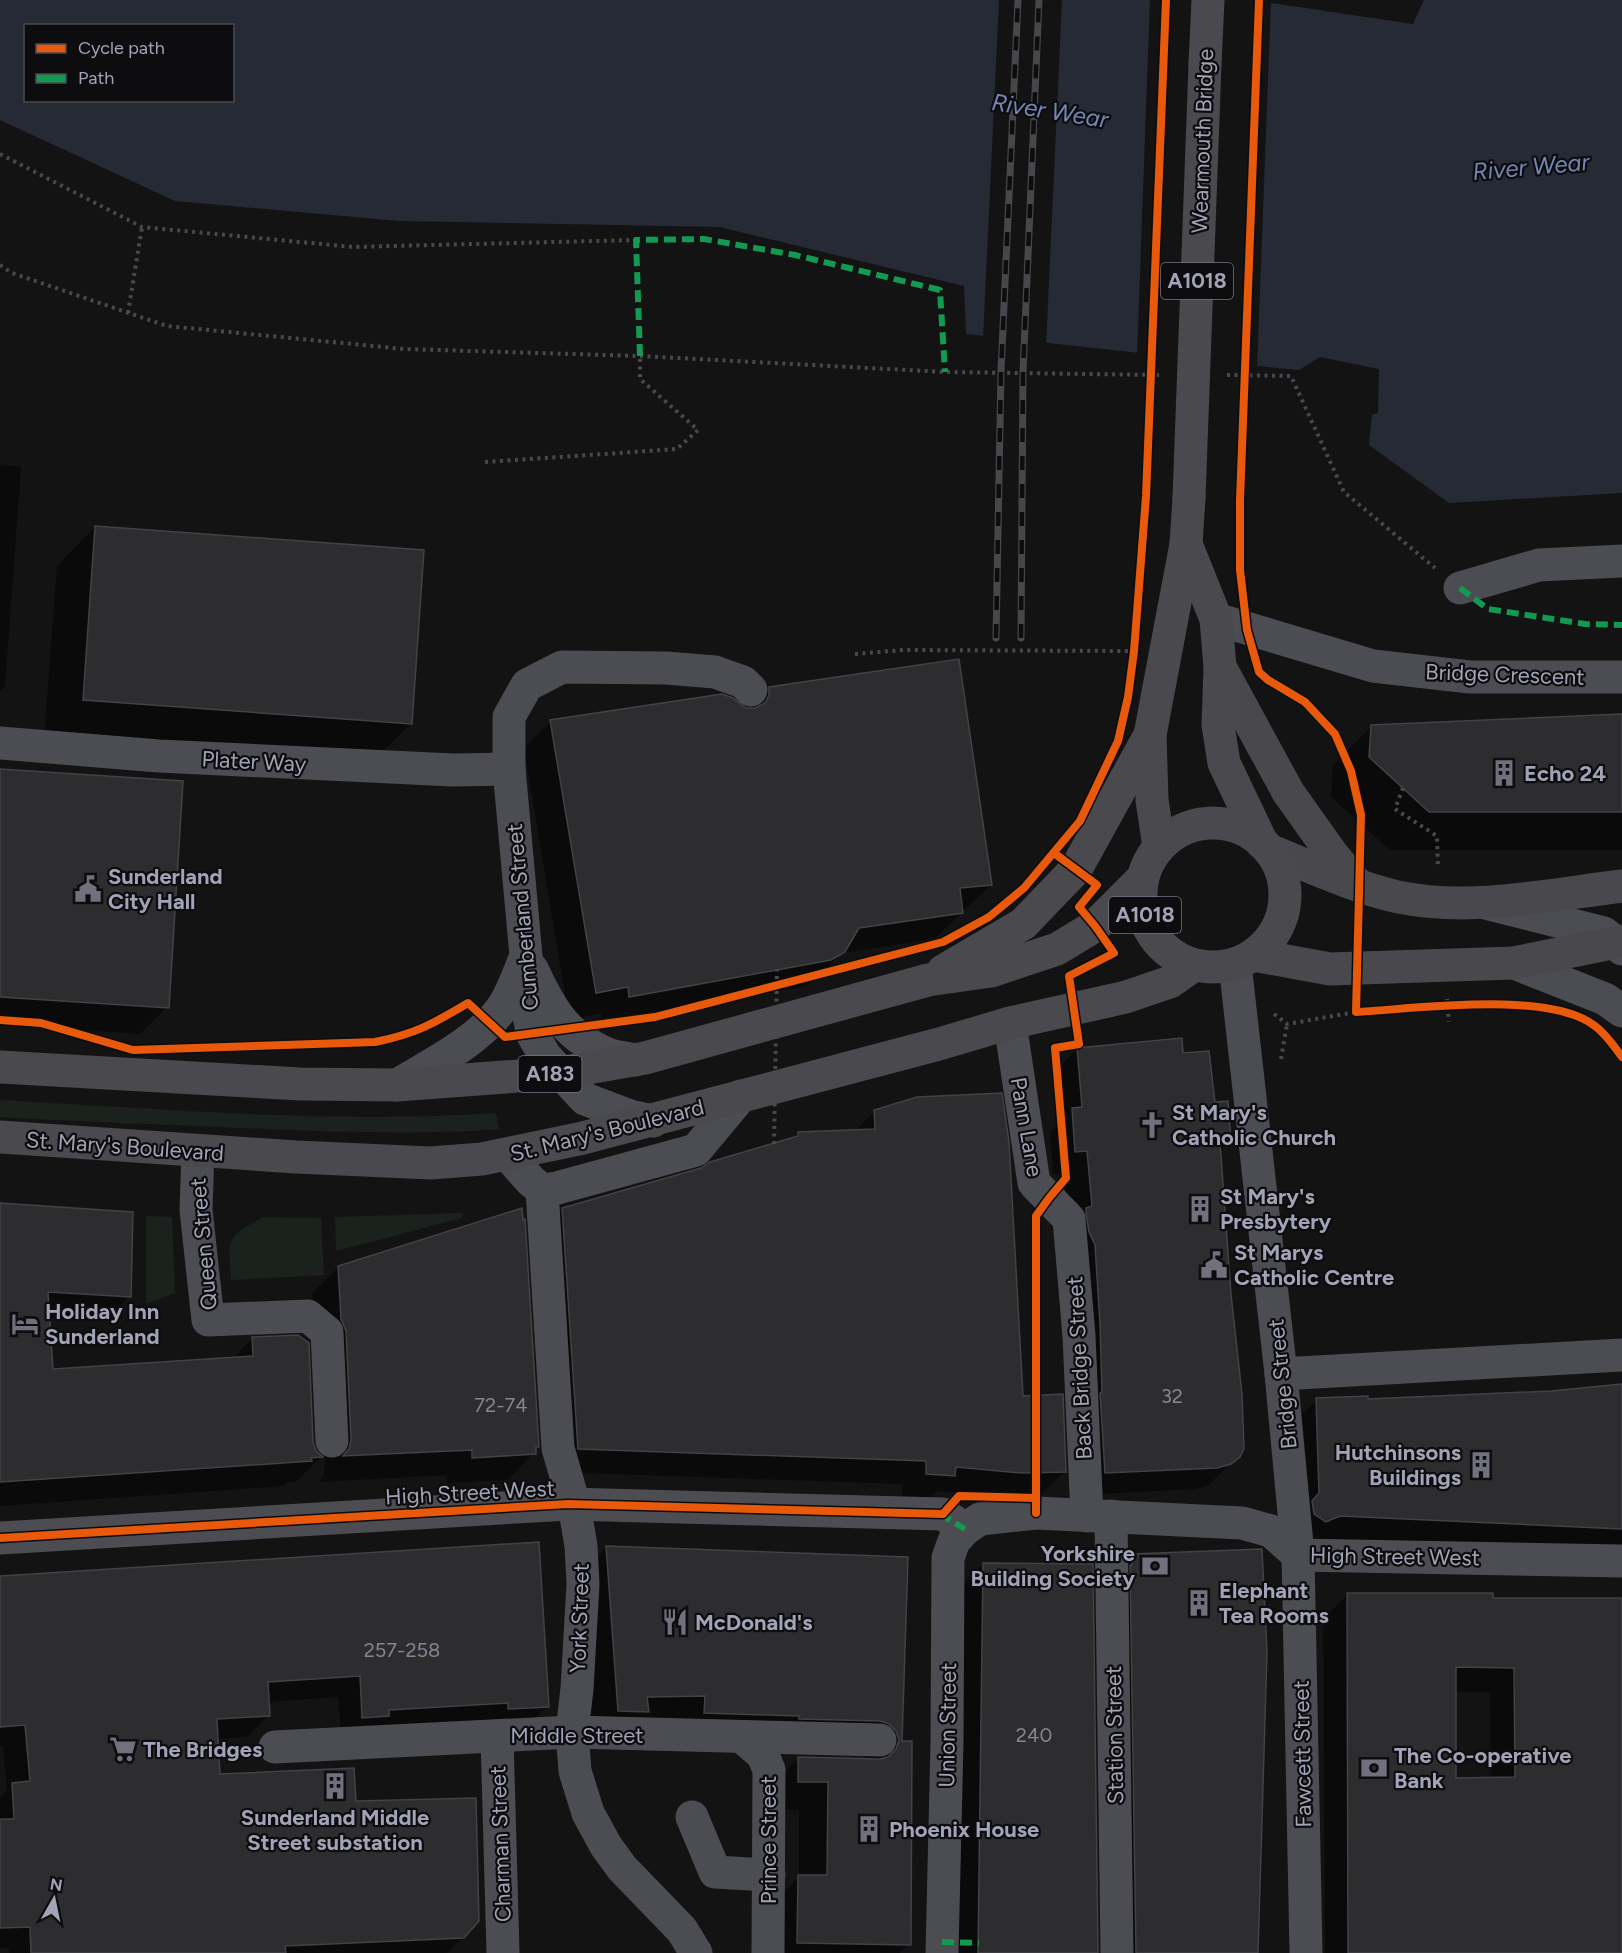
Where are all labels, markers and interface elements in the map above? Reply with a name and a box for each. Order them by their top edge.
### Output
legend [24,24,234,102]
text: Cycle path [78,37,165,59]
street label: Wearmouth Bridge [1186,48,1219,234]
text: Path [78,67,114,89]
water label: River Wear [990,87,1111,134]
water label: River Wear [1471,147,1592,186]
road number: A1018 [1161,263,1233,299]
street label: Bridge Crescent [1425,658,1585,691]
street label: Plater Way [201,745,307,778]
building icon: Echo 24 [1489,758,1519,788]
place label: Echo 24 [1524,760,1606,787]
street label: Cumberland Street [501,822,544,1012]
place label: Sunderland City Hall [108,863,223,915]
public building icon: Sunderland City Hall [73,874,103,904]
road number: A1018 [1109,897,1181,933]
road number: A183 [518,1056,582,1092]
street label: Pann Lane [1004,1075,1049,1179]
street label: St. Mary's Boulevard [508,1093,707,1168]
place label: St Mary's Catholic Church [1172,1099,1336,1151]
church icon: St Mary's Catholic Church [1137,1110,1167,1140]
street label: St. Mary's Boulevard [25,1126,225,1167]
street label: Queen Street [184,1177,223,1311]
place label: St Mary's Presbytery [1220,1183,1331,1235]
building icon: St Mary's Presbytery [1185,1194,1215,1224]
place label: St Marys Catholic Centre [1234,1239,1394,1291]
public building icon: St Marys Catholic Centre [1199,1250,1229,1280]
street label: Back Bridge Street [1061,1276,1098,1460]
place label: Holiday Inn Sunderland [45,1298,160,1350]
hotel icon: Holiday Inn Sunderland [10,1309,40,1339]
street label: Bridge Street [1262,1317,1303,1450]
house number: 32 [1161,1384,1183,1408]
house number: 72-74 [474,1393,528,1417]
place label: Hutchinsons Buildings [1335,1439,1461,1491]
building icon: Hutchinsons Buildings [1466,1450,1496,1480]
street label: High Street West [384,1475,556,1510]
place label: Yorkshire Building Society [970,1540,1135,1592]
street label: High Street West [1310,1542,1480,1571]
bank icon: Yorkshire Building Society [1140,1551,1170,1581]
street label: York Street [564,1563,595,1673]
place label: Elephant Tea Rooms [1219,1577,1329,1629]
building icon: Elephant Tea Rooms [1184,1588,1214,1618]
restaurant icon: McDonald's [660,1607,690,1637]
place label: McDonald's [695,1609,812,1636]
house number: 257-258 [364,1638,440,1662]
street label: Union Street [933,1662,962,1788]
street label: Station Street [1100,1666,1129,1804]
street label: Fawcett Street [1288,1680,1317,1828]
street label: Middle Street [510,1722,644,1749]
house number: 240 [1016,1723,1052,1747]
supermarket icon: The Bridges [108,1734,138,1764]
place label: The Bridges [143,1736,262,1763]
place label: The Co-operative Bank [1394,1742,1571,1794]
bank icon: The Co-operative Bank [1359,1753,1389,1783]
street label: Charman Street [484,1766,517,1922]
building icon: Sunderland Middle Street substation [320,1771,350,1801]
street label: Prince Street [755,1776,782,1904]
place label: Sunderland Middle Street substation [241,1804,429,1856]
building icon: Phoenix House [854,1814,884,1844]
place label: Phoenix House [889,1816,1039,1843]
north arrow [24,1869,84,1929]
text: N [49,1874,64,1895]

